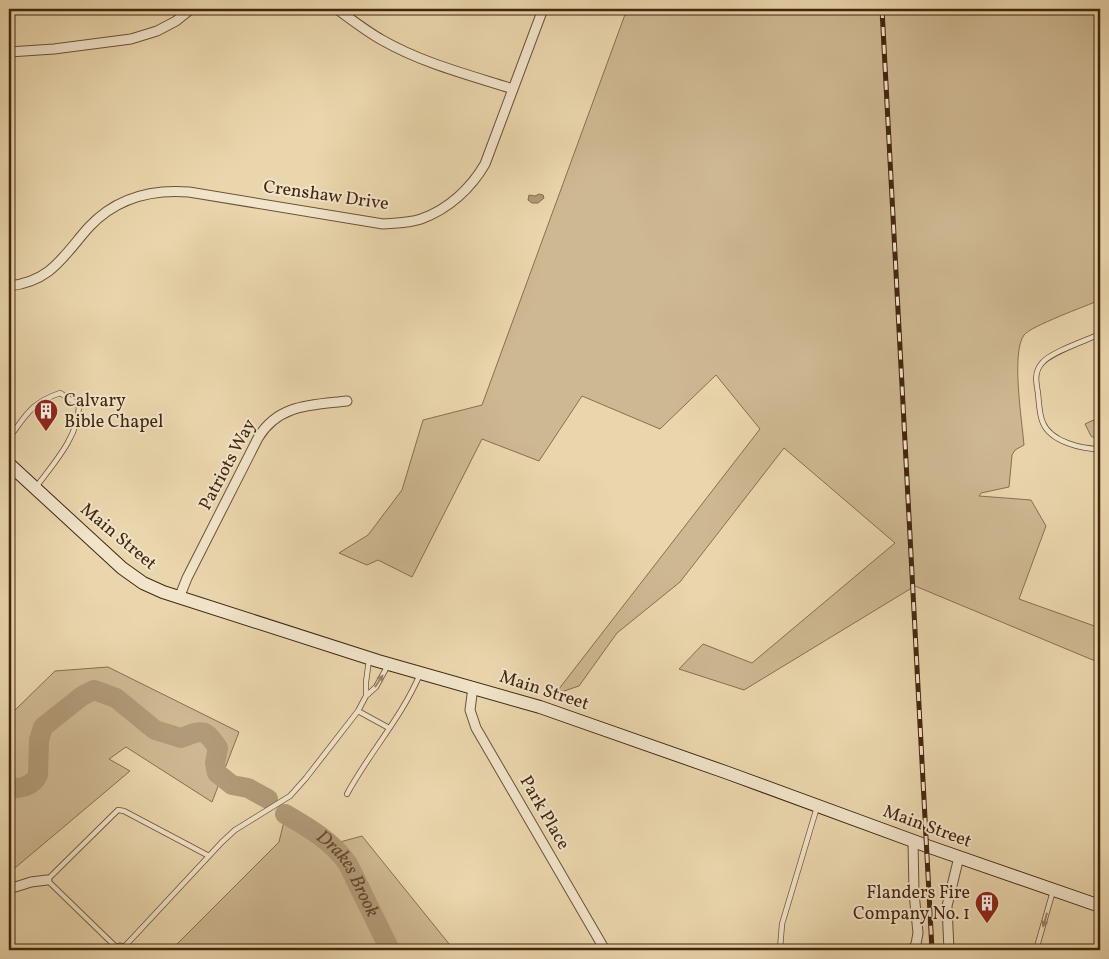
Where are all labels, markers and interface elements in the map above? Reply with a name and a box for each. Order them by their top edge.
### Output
street label: Crenshaw Drive [262,175,390,217]
place label: Calvary Bible Chapel [64,389,164,435]
building icon: Calvary Bible Chapel [33,398,59,432]
street label: Patriots Way [193,415,263,515]
street label: Main Street [74,498,162,576]
street label: Main Street [496,665,592,717]
one-way arrow [375,675,384,688]
street label: Park Place [513,771,575,855]
street label: Main Street [879,799,975,855]
water label: Drakes Brook [310,824,385,922]
place label: Flanders Fire Company No. 1 [853,881,970,927]
building icon: Flanders Fire Company No. 1 [974,890,1000,924]
one-way arrow [1041,913,1049,928]

